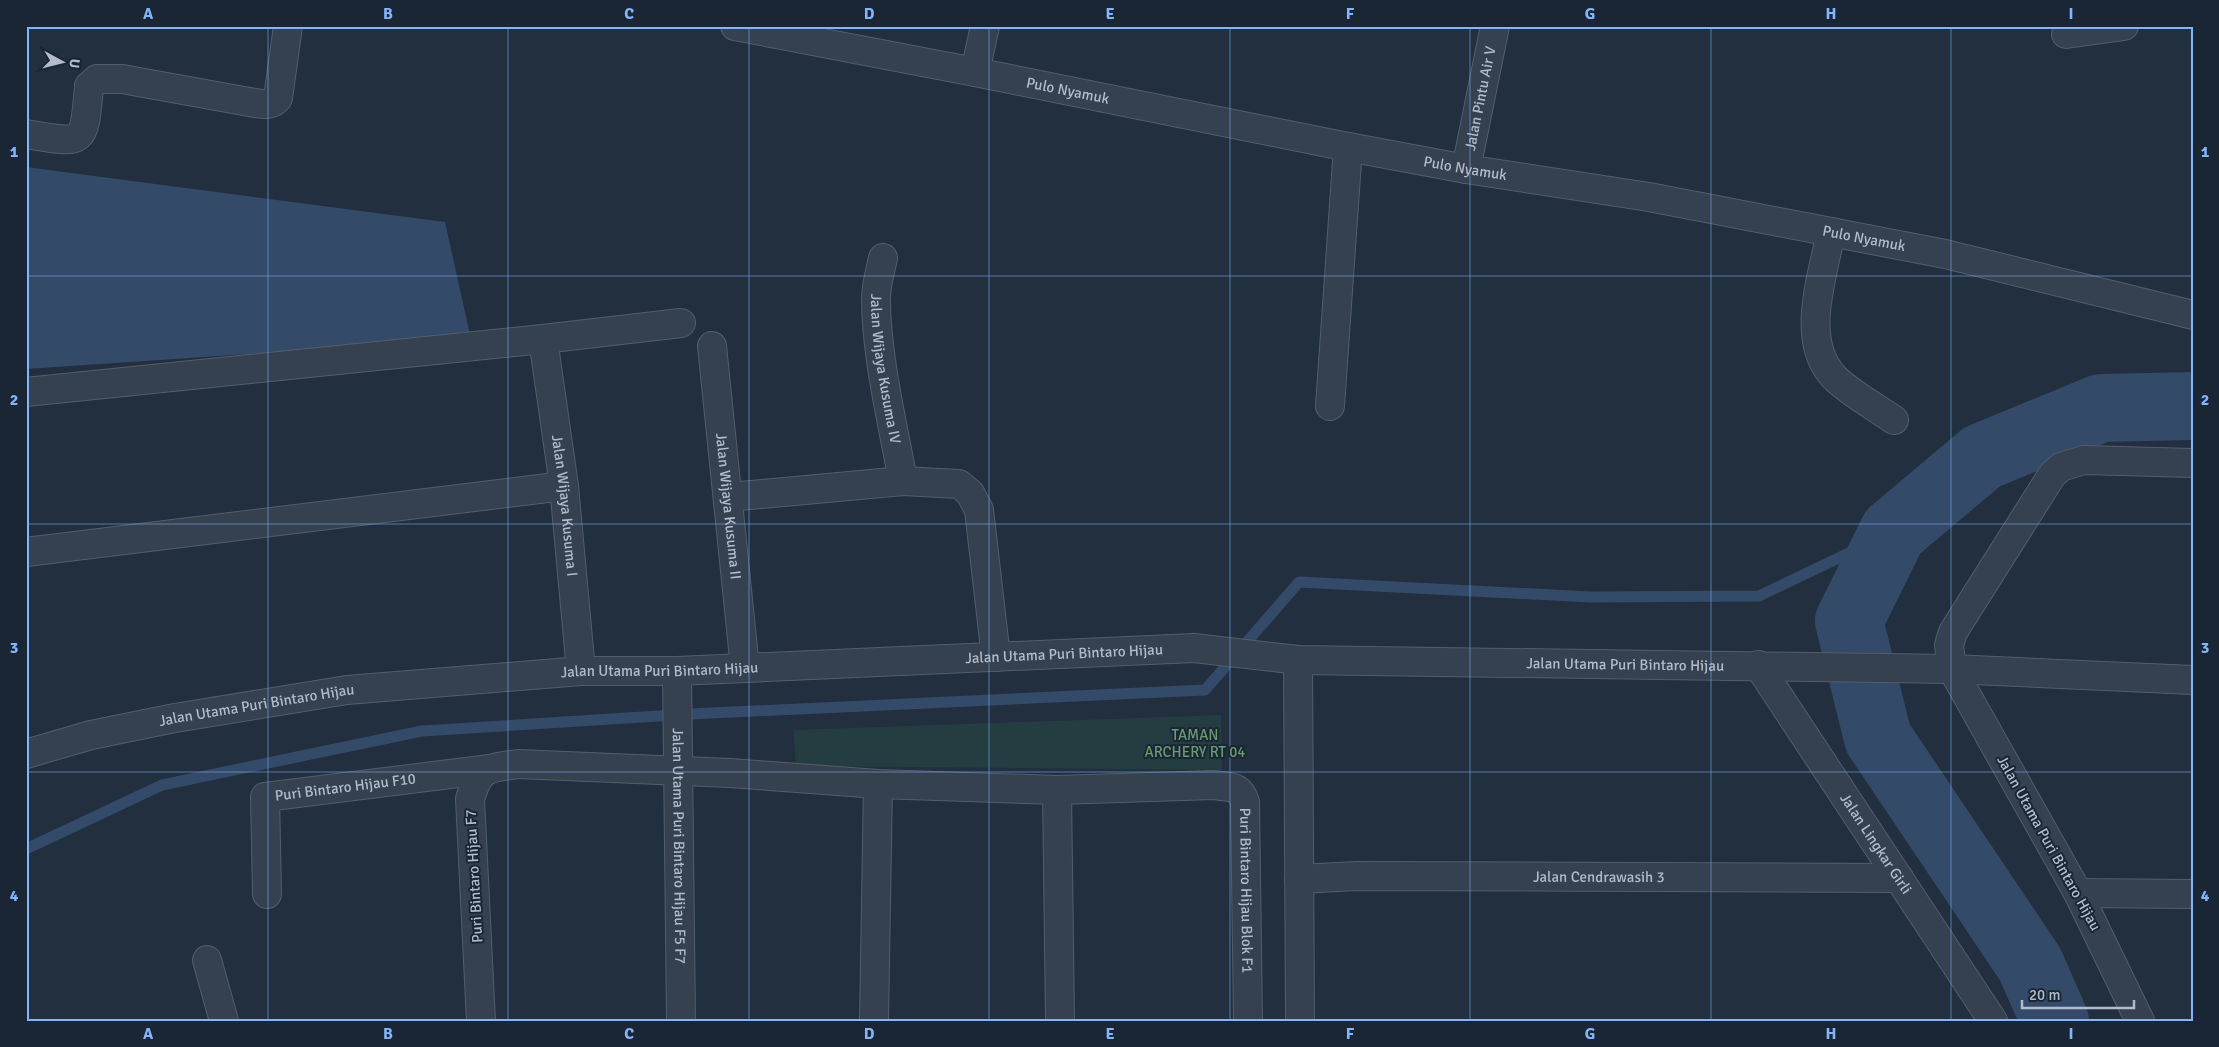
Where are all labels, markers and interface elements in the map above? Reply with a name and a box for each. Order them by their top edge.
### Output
text: A [143,4,154,24]
text: B [383,4,393,24]
text: C [624,4,634,24]
text: D [864,4,875,24]
text: E [1105,4,1115,24]
text: F [1346,4,1355,24]
text: G [1585,4,1595,24]
text: H [1826,4,1836,24]
text: I [2068,4,2074,24]
north arrow [38,38,88,88]
street label: Jalan Pintu Air V [1461,44,1500,152]
text: U [65,58,83,69]
street label: Pulo Nyamuk [1025,74,1111,108]
text: 1 [10,142,19,162]
text: 1 [2201,142,2210,162]
street label: Pulo Nyamuk [1422,152,1509,184]
street label: Pulo Nyamuk [1821,222,1908,255]
street label: Jalan Wijaya Kusuma IV [867,293,905,446]
text: 2 [10,390,18,410]
text: 2 [2201,390,2209,410]
street label: Jalan Wijaya Kusuma II [712,432,745,580]
street label: Jalan Wijaya Kusuma I [548,433,581,577]
text: 3 [10,638,18,658]
text: 3 [2201,638,2209,658]
street label: Jalan Utama Puri Bintaro Hijau [965,640,1163,667]
street label: Jalan Utama Puri Bintaro Hijau [1526,654,1724,675]
street label: Jalan Utama Puri Bintaro Hijau [560,658,759,682]
street label: Jalan Utama Puri Bintaro Hijau [157,680,355,730]
park label: TAMAN ARCHERY RT 04 [1145,726,1245,761]
street label: Jalan Utama Puri Bintaro Hijau F5 F7 [669,728,689,964]
street label: Jalan Utama Puri Bintaro Hijau [1993,752,2105,934]
street label: Puri Bintaro Hijau F10 [274,769,417,805]
street label: Jalan Lingkar Girli [1836,790,1916,897]
street label: Puri Bintaro Hijau Blok F1 [1236,808,1256,974]
street label: Puri Bintaro Hijau F7 [462,809,486,943]
street label: Jalan Cendrawasih 3 [1533,868,1665,886]
text: 4 [10,886,19,906]
text: 4 [2201,886,2210,906]
scale bar [2022,977,2134,1009]
text: 20 m [2029,986,2060,1004]
text: A [143,1024,154,1044]
text: B [383,1024,393,1044]
text: C [624,1024,634,1044]
text: D [864,1024,875,1044]
text: E [1105,1024,1115,1044]
text: F [1346,1024,1355,1044]
text: G [1585,1024,1595,1044]
text: H [1826,1024,1836,1044]
text: I [2068,1024,2074,1044]

